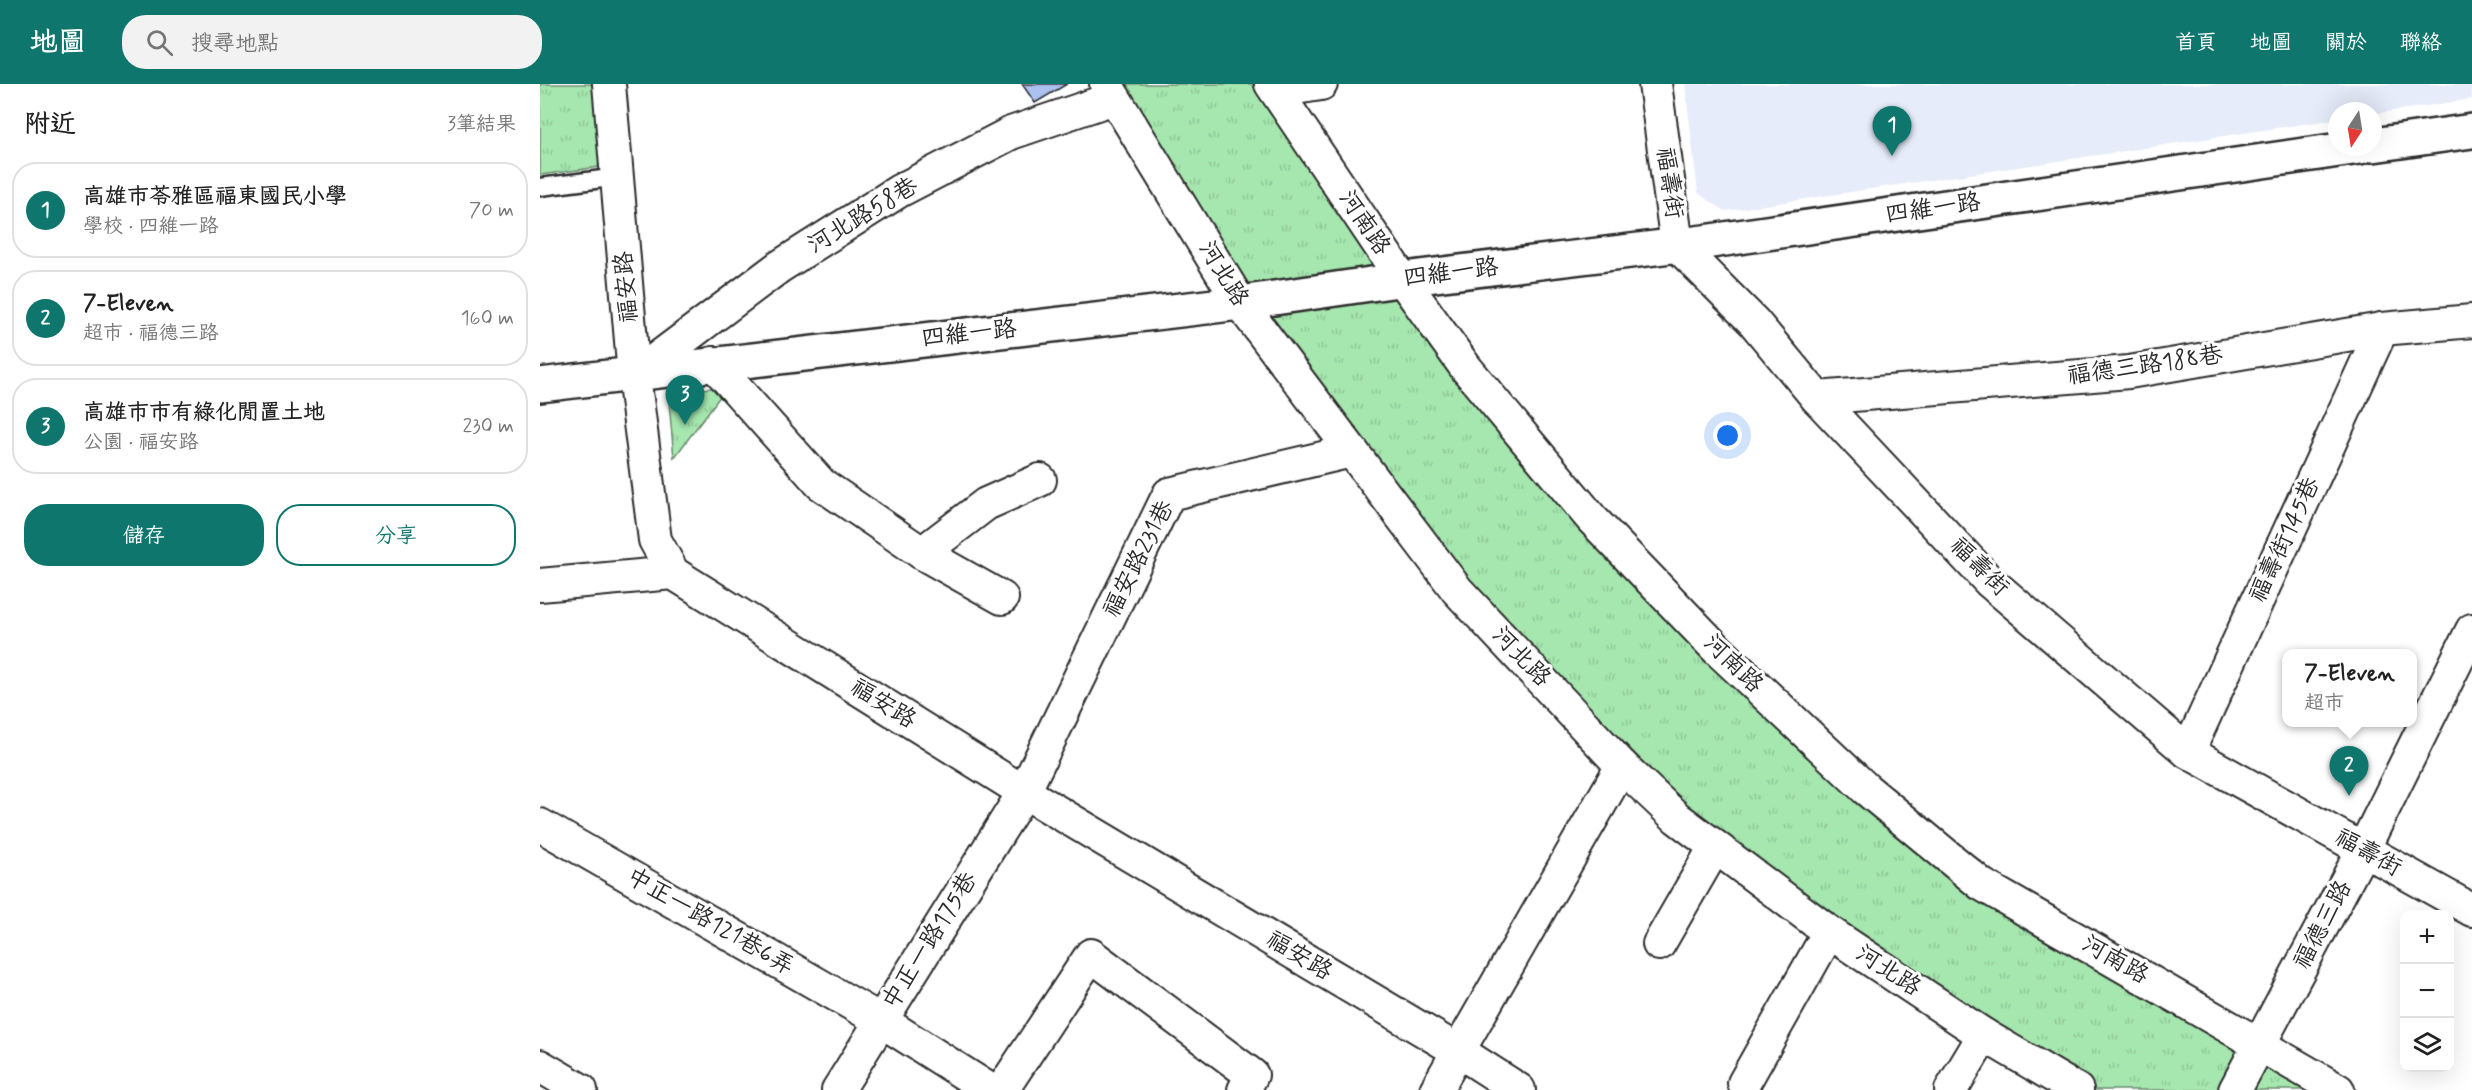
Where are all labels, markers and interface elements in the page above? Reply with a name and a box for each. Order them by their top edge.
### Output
search box [122,15,542,69]
text: 地圖 [30,25,86,62]
icon: search [143,26,176,59]
text: 首頁 [2175,29,2217,57]
text: 地圖 [2250,29,2292,57]
text: 關於 [2325,29,2367,57]
text: 聯絡 [2400,29,2442,57]
text: 搜尋地點 [191,30,279,58]
north arrow [2328,102,2382,156]
pin: 1 [1872,106,1912,156]
text: 附近 [24,108,76,142]
text: 3筆結果 [447,111,516,138]
street label: 福壽街 [1649,145,1689,221]
street label: 河北路58巷 [802,171,924,261]
text: 高雄市苓雅區福東國民小學 [83,183,347,211]
street label: 河南路 [1331,184,1397,262]
street label: 四維一路 [1883,187,1983,231]
text: 1 [41,197,50,224]
text: 70 m [469,197,514,224]
text: 學校 · 四維一路 [83,213,218,240]
street label: 河北路 [1191,235,1255,313]
street label: 福安路 [608,250,646,324]
street label: 四維一路 [1401,252,1501,294]
text: 7-Eleven [83,290,173,318]
text: 2 [41,305,50,332]
text: 160 m [461,305,514,332]
street label: 四維一路 [920,314,1018,354]
text: 超市 · 福德三路 [83,320,218,347]
street label: 福德三路188巷 [2065,340,2225,392]
pin: 3 [666,376,704,425]
text: 高雄市市有綠化閒置土地 [83,399,325,427]
text: 3 [41,413,50,440]
text: 230 m [462,413,514,440]
your location [1713,421,1742,450]
text: 公園 · 福安路 [83,429,198,456]
street label: 福壽街145巷 [2243,472,2327,608]
street label: 福安路231巷 [1096,495,1182,623]
button: 儲存 [24,504,264,566]
button: 分享 [276,504,516,566]
street label: 福壽街 [1943,531,2015,603]
street label: 河北路 [1485,620,1557,694]
street label: 河南路 [1696,628,1770,700]
popup [2282,649,2417,727]
text: 7-Eleven [2304,660,2395,688]
street label: 福安路 [844,672,922,736]
text: 超市 [2304,690,2344,717]
pin: 2 [2330,746,2368,796]
street label: 福壽街 [2329,822,2407,884]
street label: 中正一路121巷6弄 [620,861,800,983]
street label: 中正一路175巷 [875,867,985,1015]
street label: 福德三路 [2287,875,2359,975]
map controls [2400,910,2454,1072]
button: + [2400,910,2454,964]
street label: 福安路 [1260,924,1338,988]
street label: 河南路 [2076,929,2154,991]
street label: 河北路 [1849,938,1927,1004]
button: − [2400,964,2454,1018]
button: layers [2400,1018,2454,1072]

